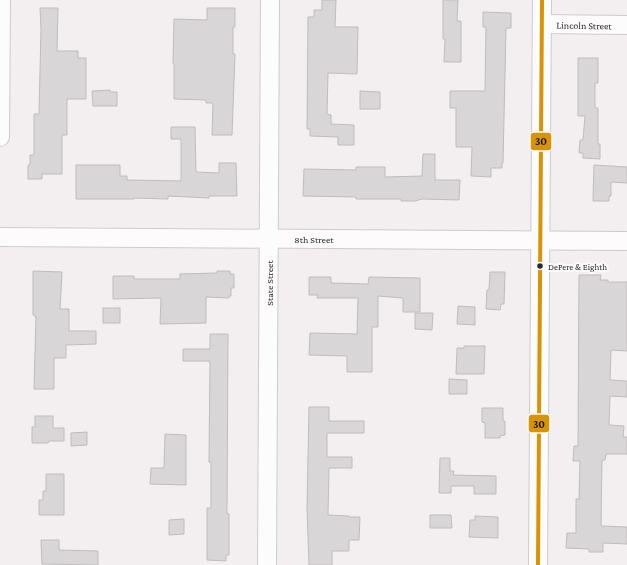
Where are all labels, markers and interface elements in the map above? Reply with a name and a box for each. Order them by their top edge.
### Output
street label: Lincoln Street [556,20,612,31]
line badge: 30 [530,132,552,151]
text: 30 [535,135,547,147]
street label: 8th Street [294,234,334,245]
street label: State Street [264,260,275,306]
marker: DePere & Eighth [535,261,545,271]
place label: DePere & Eighth [548,262,607,272]
line badge: 30 [528,414,550,433]
text: 30 [533,418,545,430]

